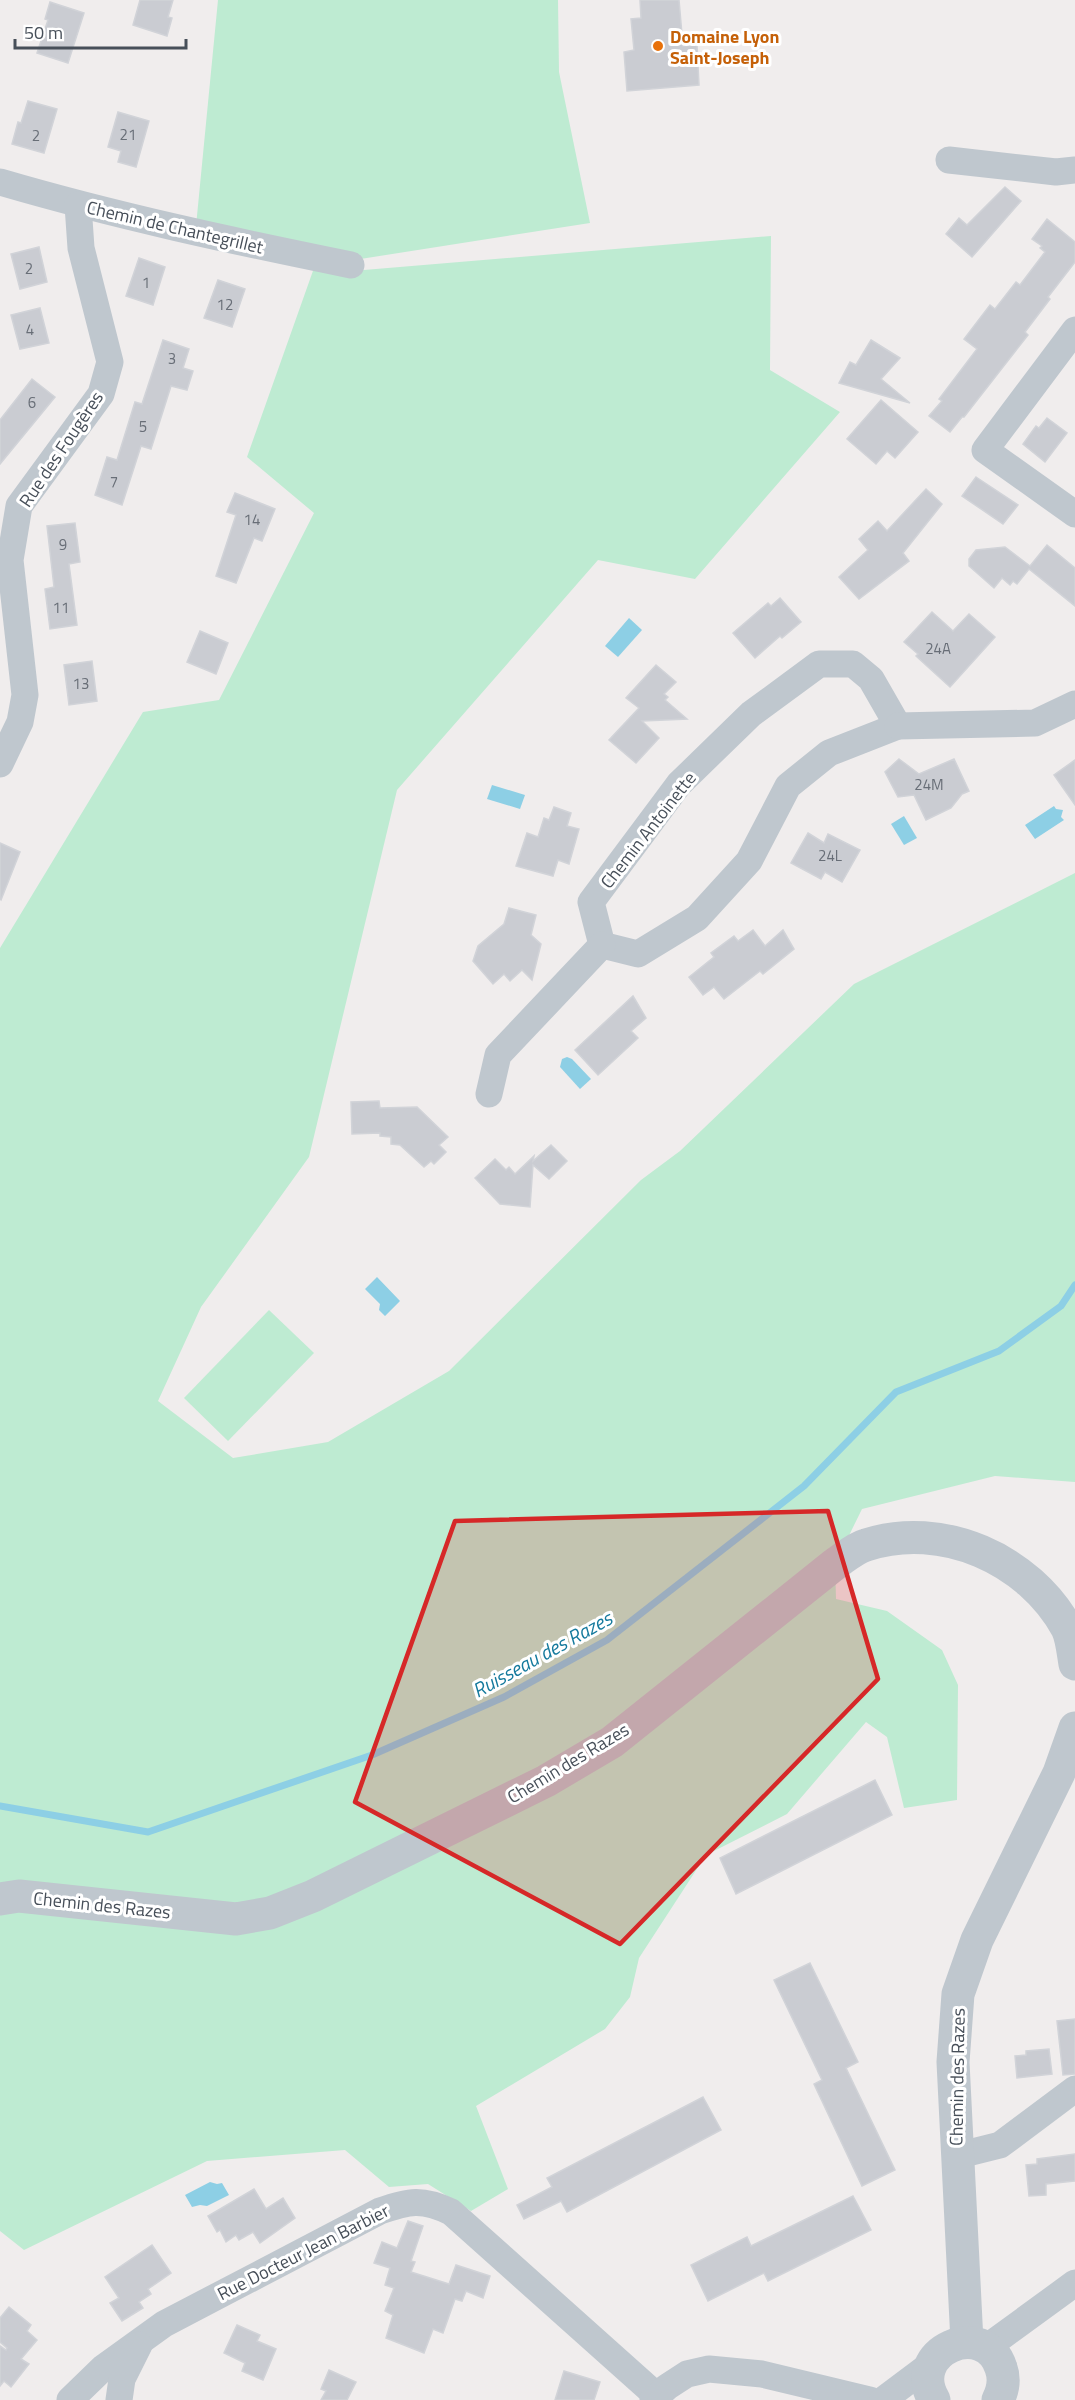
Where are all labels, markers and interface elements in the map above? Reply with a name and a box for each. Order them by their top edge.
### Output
scale bar [15,12,186,50]
text: 50 m [24,19,63,46]
place label: Domaine Lyon Saint-Joseph [670,23,779,71]
marker: Domaine Lyon Saint-Joseph [651,39,665,53]
house number: 21 [120,123,136,146]
house number: 2 [32,124,40,147]
street label: Chemin de Chantegrillet [84,194,267,261]
house number: 2 [25,257,33,280]
house number: 1 [142,271,150,294]
house number: 12 [217,293,233,316]
house number: 4 [26,318,34,341]
house number: 3 [168,347,176,370]
street label: Rue des Fougères [12,386,110,512]
house number: 6 [28,391,36,414]
house number: 5 [139,415,147,438]
house number: 7 [110,470,118,493]
house number: 14 [244,508,260,531]
house number: 9 [59,533,67,556]
house number: 11 [53,596,69,619]
house number: 24A [925,637,951,660]
house number: 13 [73,672,89,695]
street label: Chemin Antoinette [594,766,702,894]
house number: 24M [914,773,944,796]
house number: 24L [818,844,842,867]
water label: Ruisseau des Razes [466,1602,619,1705]
street label: Chemin des Razes [502,1716,634,1810]
street label: Chemin des Razes [32,1884,172,1926]
street label: Chemin des Razes [942,2008,972,2146]
street label: Rue Docteur Jean Barbier [212,2197,394,2307]

